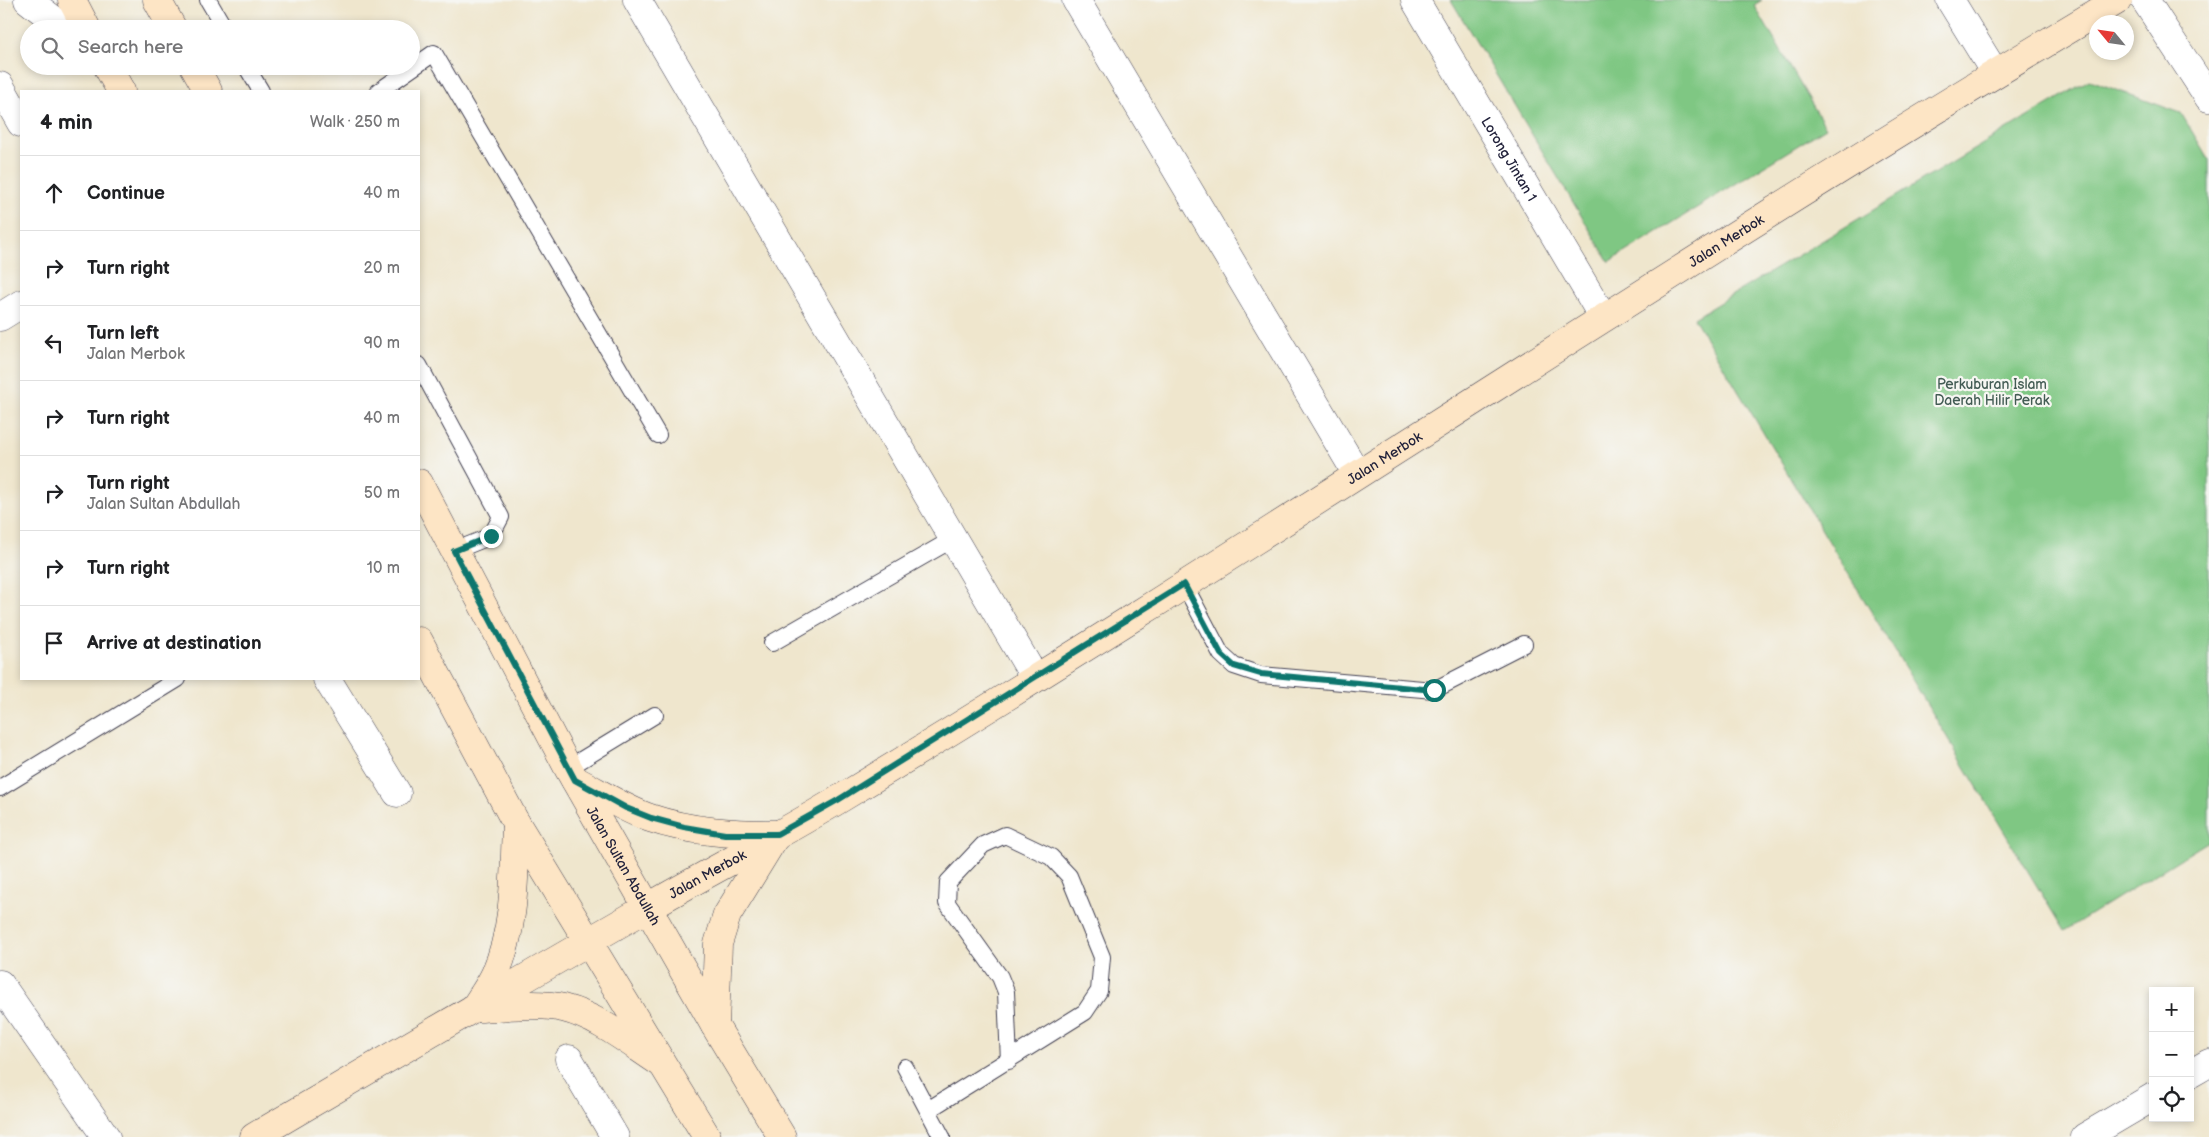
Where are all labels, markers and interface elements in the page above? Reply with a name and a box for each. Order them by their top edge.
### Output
north arrow [2089,15,2134,60]
search box [20,20,420,75]
icon: search [38,34,66,62]
text: Search here [78,36,183,59]
text: 4 min [40,110,93,135]
text: Walk · 250 m [310,113,400,132]
street label: Lorong Jintan 1 [1477,114,1540,205]
icon: ahead [40,179,68,207]
text: Continue [87,182,165,205]
text: 40 m [363,184,400,203]
street label: Jalan Merbok [1686,211,1767,271]
icon: right [40,254,68,282]
text: Turn right [87,257,170,280]
text: 20 m [364,259,400,278]
text: Turn left [87,322,159,345]
icon: left [40,329,68,357]
text: 90 m [364,334,400,353]
text: Jalan Merbok [87,345,185,364]
park label: Perkuburan Islam Daerah Hilir Perak [1934,376,2050,409]
icon: right [40,404,68,432]
text: Turn right [87,407,170,430]
text: 40 m [363,409,400,428]
street label: Jalan Merbok [1344,428,1426,488]
text: Turn right [87,472,170,495]
icon: right [40,479,68,507]
text: 50 m [364,484,400,503]
text: Jalan Sultan Abdullah [87,495,240,514]
route end [480,525,503,548]
icon: right [40,554,68,582]
text: Turn right [87,557,170,580]
text: 10 m [367,559,400,578]
icon: arrive [40,629,68,657]
text: Arrive at destination [87,632,262,655]
route start [1423,679,1446,702]
street label: Jalan Sultan Abdullah [583,803,664,929]
street label: Jalan Merbok [666,846,749,903]
map controls [2149,987,2194,1122]
button: + [2149,987,2194,1032]
button: − [2149,1032,2194,1077]
button: locate [2149,1077,2194,1122]

